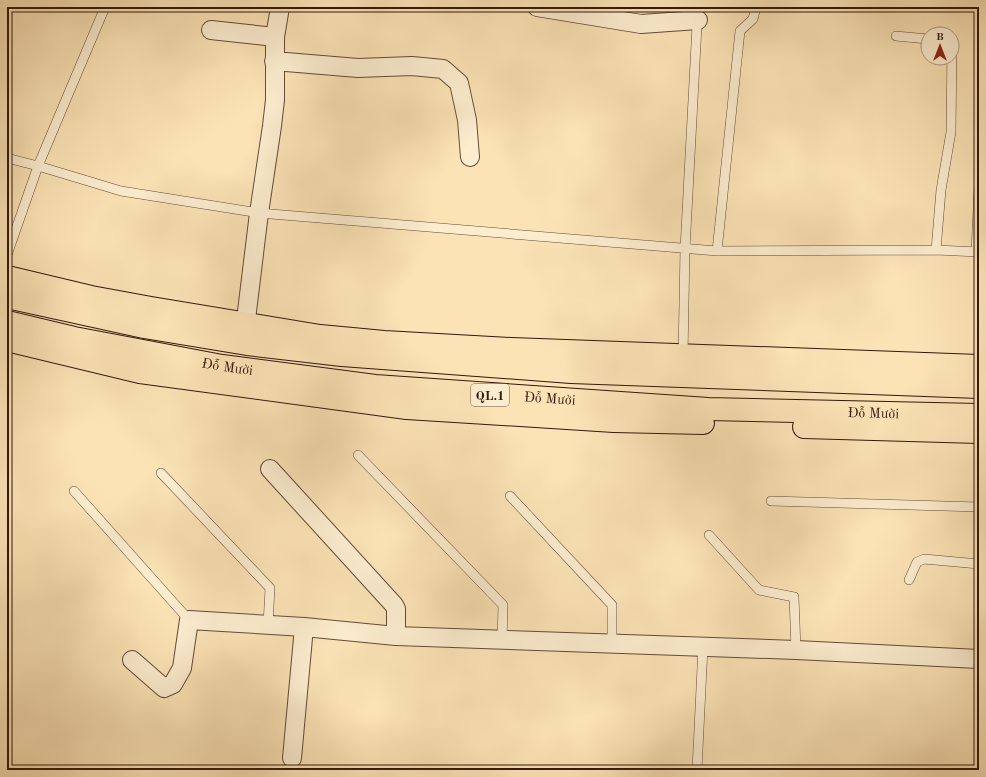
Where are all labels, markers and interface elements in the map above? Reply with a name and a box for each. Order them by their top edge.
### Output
north arrow [920,26,960,66]
text: B [936,32,944,43]
street label: Đỗ Mười [201,356,254,378]
road number: QL.1 [471,384,509,406]
street label: Đỗ Mười [523,390,576,408]
street label: Đỗ Mười [847,405,899,421]

